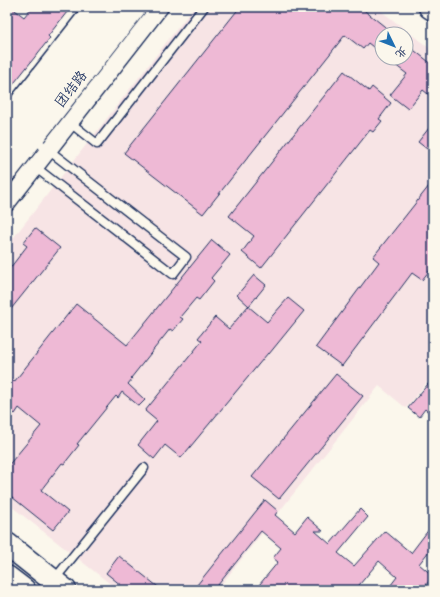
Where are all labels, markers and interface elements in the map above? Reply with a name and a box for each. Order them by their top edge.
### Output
north arrow [374,26,414,66]
text: 北 [392,44,409,61]
street label: 团结路 [51,67,91,111]

